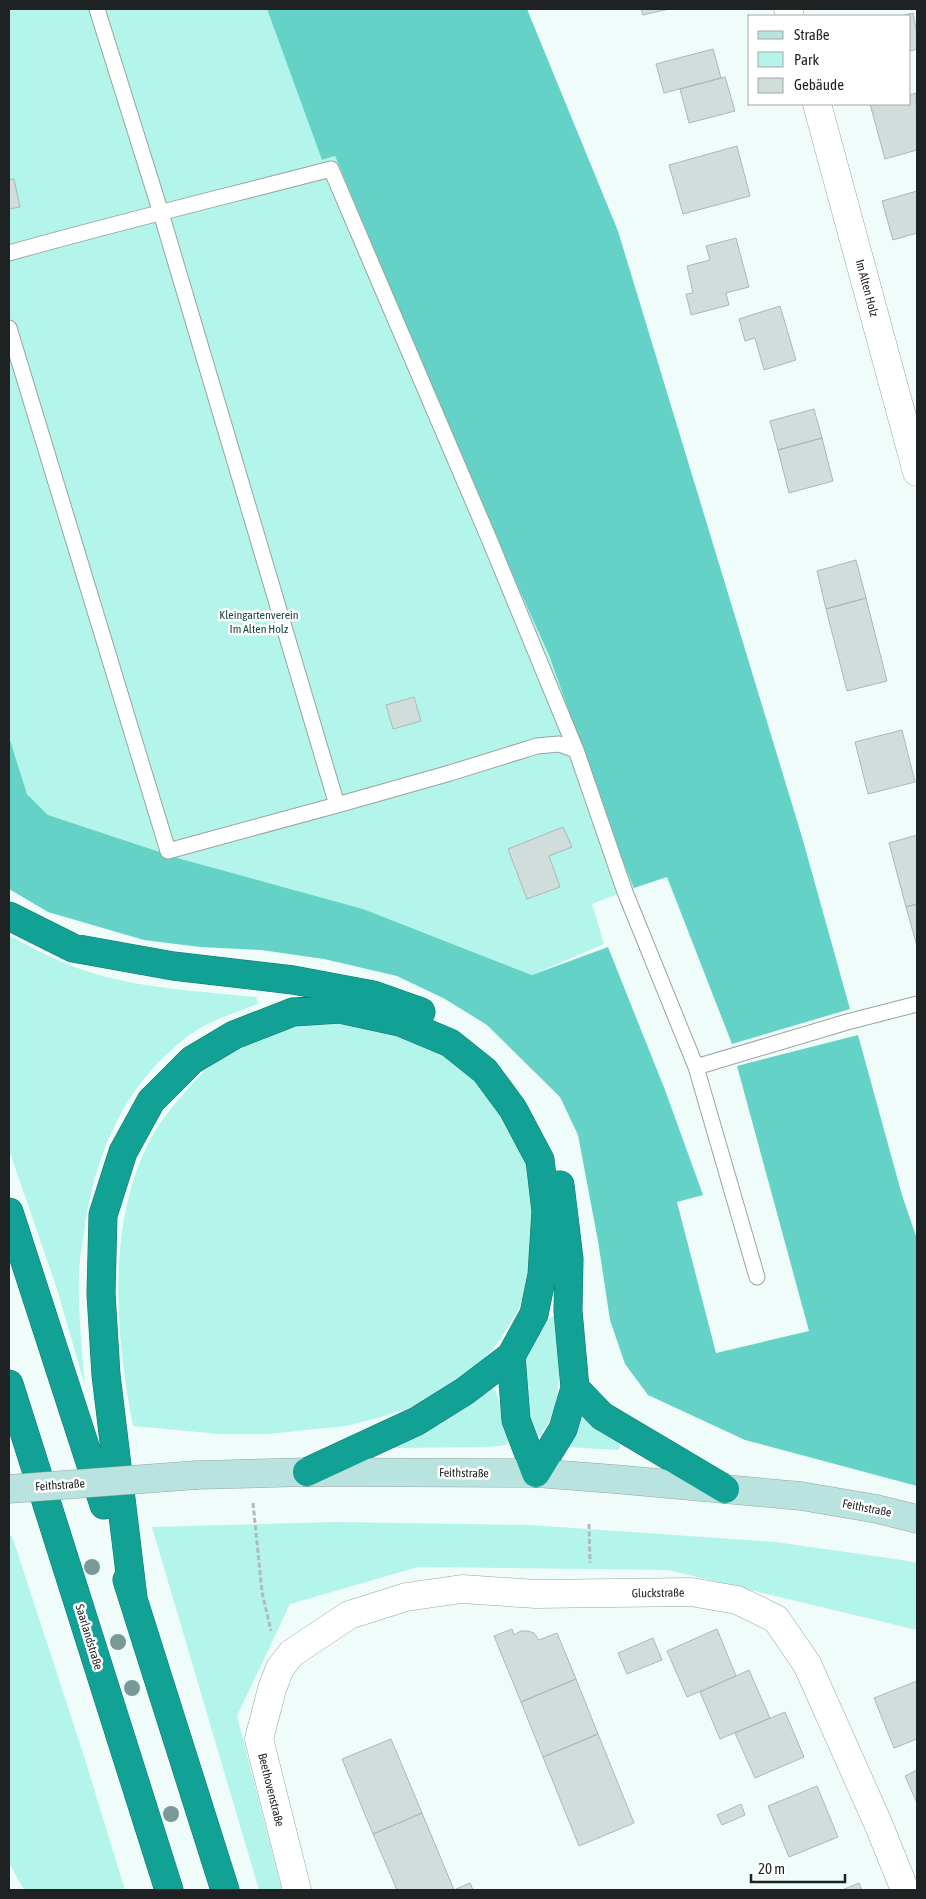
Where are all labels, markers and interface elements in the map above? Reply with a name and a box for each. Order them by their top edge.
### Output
legend [748,15,911,105]
text: Straße [794,26,830,43]
text: Park [794,51,819,68]
text: Gebäude [794,76,844,93]
street label: Im Alten Holz [853,258,882,319]
park label: Kleingartenverein Im Alten Holz [219,608,299,636]
street label: Feithstraße [439,1466,489,1480]
street label: Feithstraße [35,1476,85,1494]
street label: Feithstraße [841,1496,893,1520]
street label: Gluckstraße [632,1586,684,1600]
street label: Saarlandstraße [72,1603,106,1671]
street label: Beethovenstraße [255,1752,287,1828]
scale bar [751,1852,845,1884]
text: 20 m [758,1860,785,1877]

